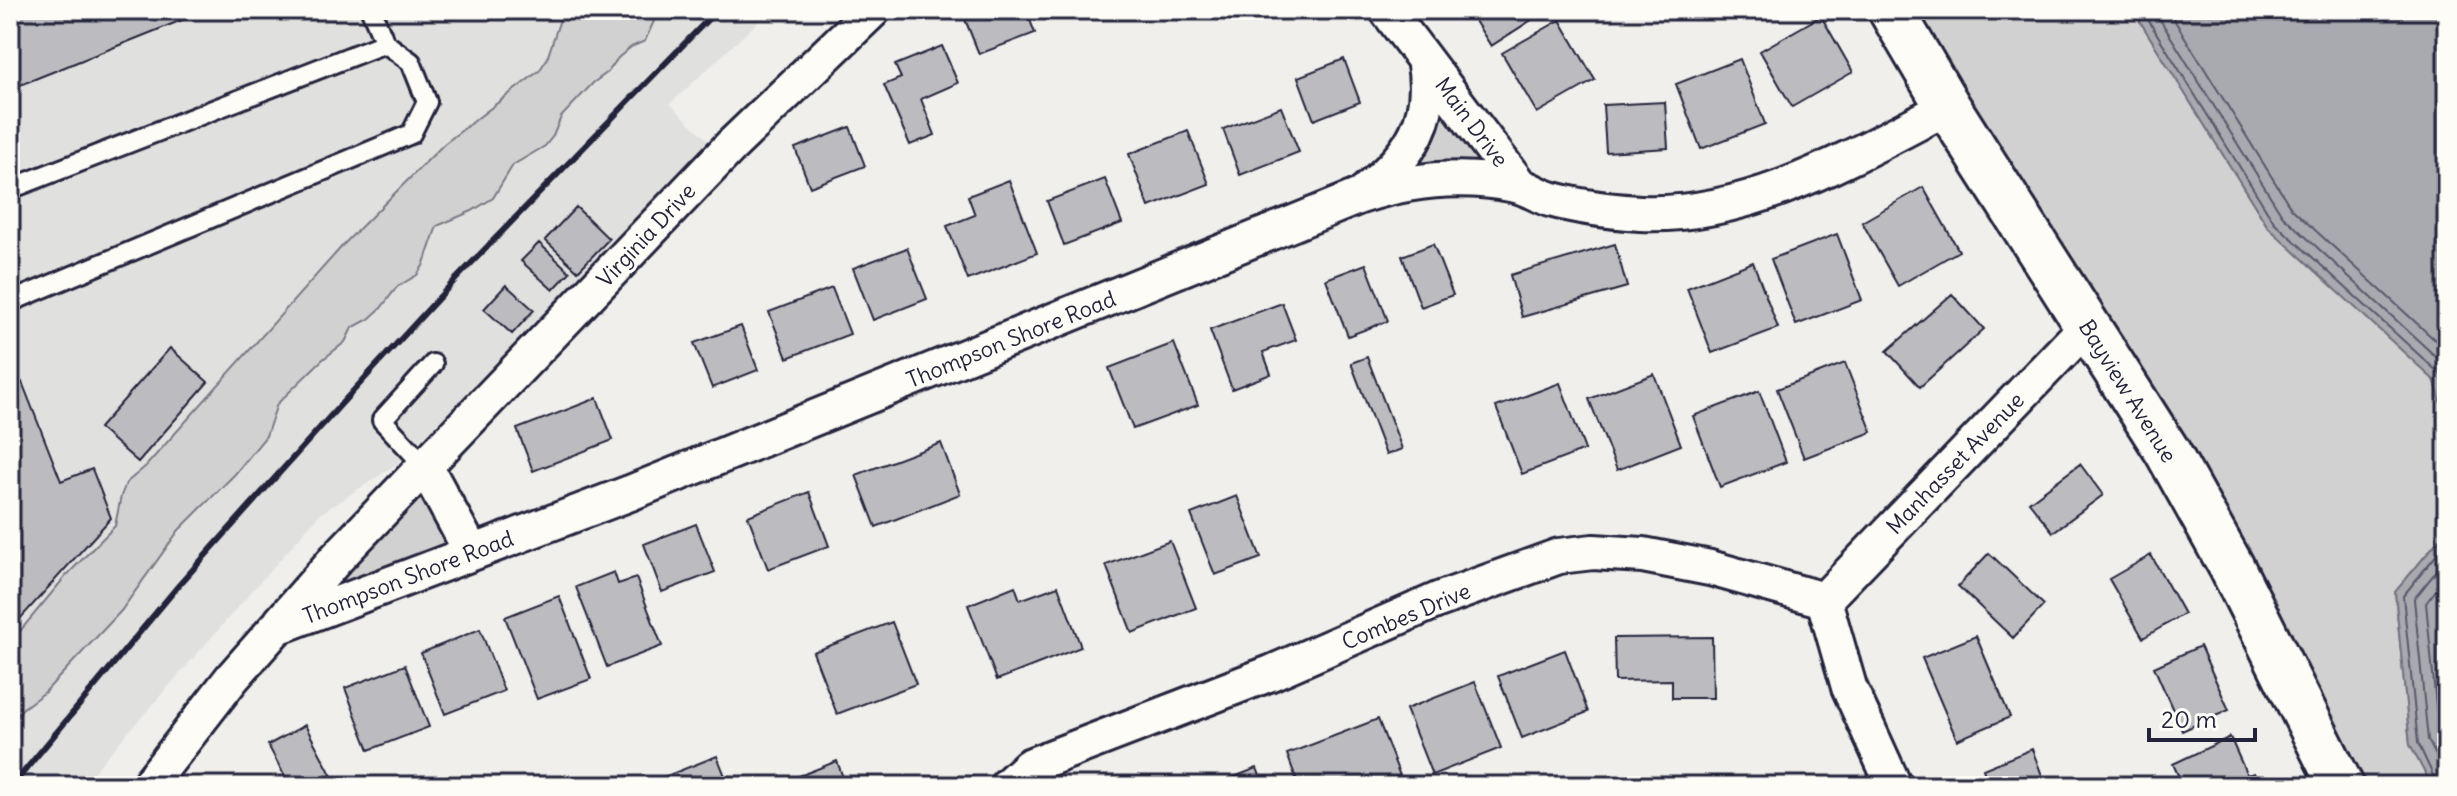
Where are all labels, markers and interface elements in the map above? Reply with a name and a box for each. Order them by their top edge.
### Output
street label: Main Drive [1429,72,1515,172]
street label: Virginia Drive [591,177,701,293]
street label: Thompson Shore Road [902,284,1120,394]
street label: Bayview Avenue [2073,314,2183,468]
street label: Manhasset Avenue [1880,386,2030,540]
street label: Thompson Shore Road [299,524,517,630]
street label: Combes Drive [1337,576,1475,656]
scale bar [2149,692,2255,742]
text: 20 m [2161,704,2217,734]

